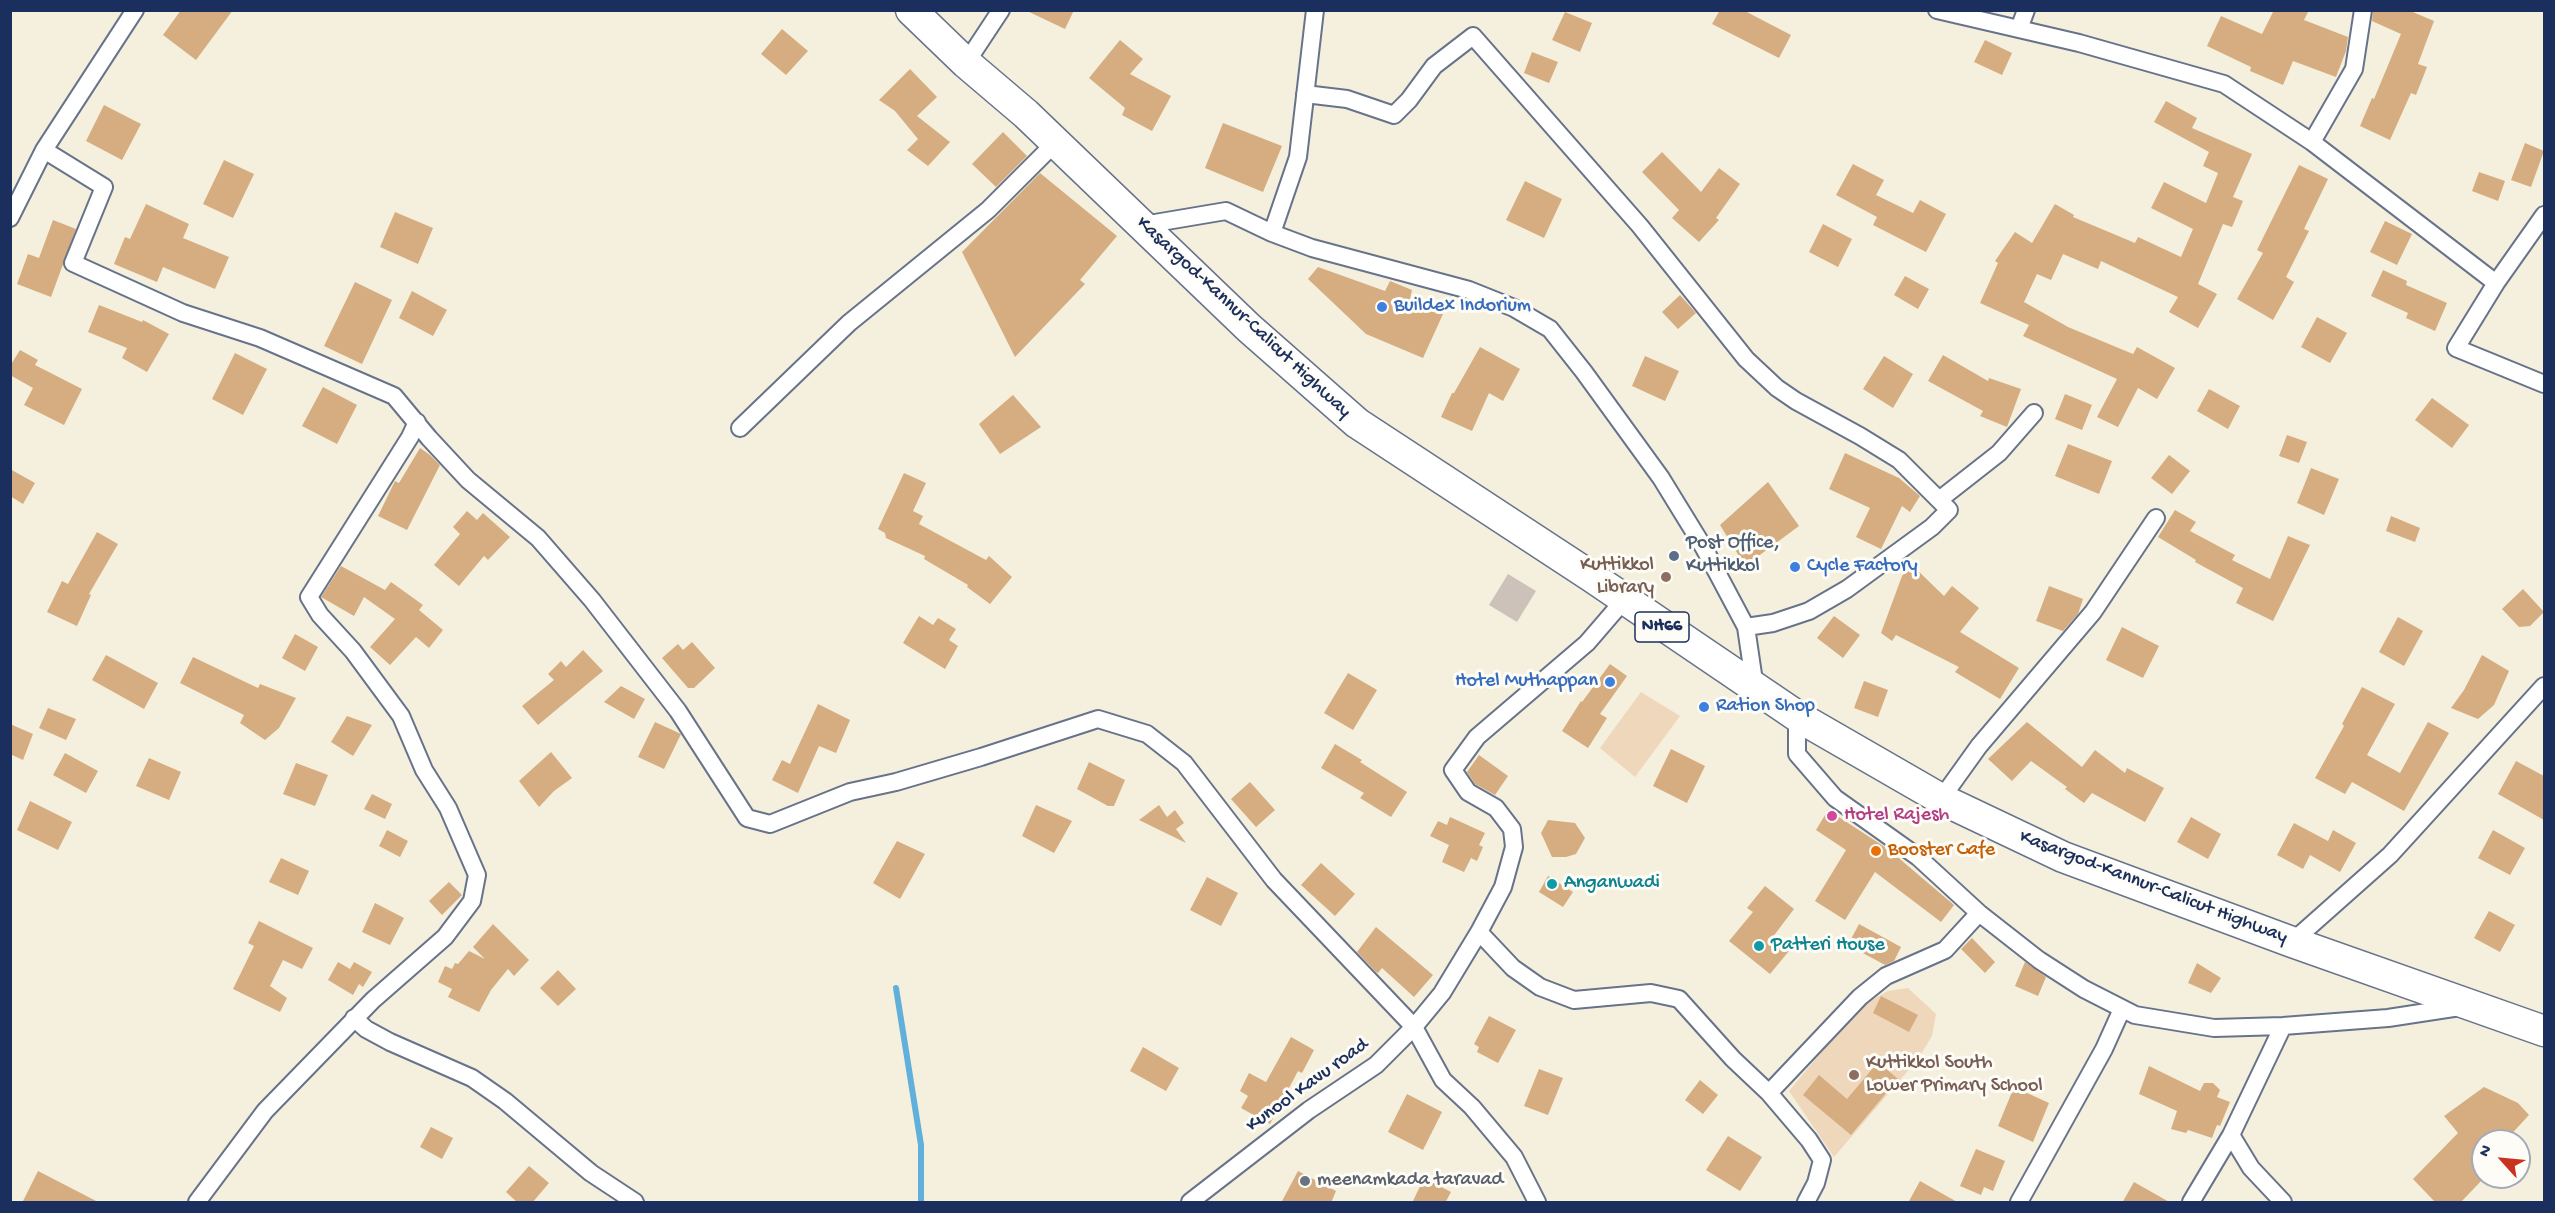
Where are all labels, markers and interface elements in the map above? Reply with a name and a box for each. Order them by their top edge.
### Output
street label: Kasargod-Kannur-Calicut Highway [1130,212,1356,424]
place label: Buildex Indorium [1394,295,1531,319]
marker: Buildex Indorium [1375,300,1389,314]
place label: Post Office, Kuttikkol [1686,532,1780,579]
marker: Post Office, Kuttikkol [1667,549,1681,563]
place label: Kuttikkol Library [1580,554,1654,601]
place label: Cycle Factory [1807,555,1918,579]
marker: Cycle Factory [1788,560,1802,574]
marker: Kuttikkol Library [1659,570,1673,584]
road number: NH66 [1635,612,1689,642]
place label: Hotel Muthappan [1455,670,1598,694]
marker: Hotel Muthappan [1603,675,1617,689]
place label: Ration Shop [1716,695,1815,719]
marker: Ration Shop [1697,700,1711,714]
place label: Hotel Rajesh [1844,804,1949,828]
marker: Hotel Rajesh [1825,809,1839,823]
street label: Kasargod-Kannur-Calicut Highway [2015,826,2291,950]
place label: Booster Cafe [1888,839,1995,863]
marker: Booster Cafe [1869,844,1883,858]
place label: Anganwadi [1564,872,1660,896]
marker: Anganwadi [1545,877,1559,891]
place label: Patteri House [1771,934,1885,958]
marker: Patteri House [1752,939,1766,953]
street label: Kunool Kavu road [1242,1034,1374,1138]
place label: Kuttikkol South Lower Primary School [1866,1052,2043,1099]
marker: Kuttikkol South Lower Primary School [1847,1068,1861,1082]
north arrow [2471,1129,2531,1189]
text: N [2475,1143,2497,1160]
place label: meenamkada taravad [1317,1169,1503,1193]
marker: meenamkada taravad [1298,1174,1312,1188]

